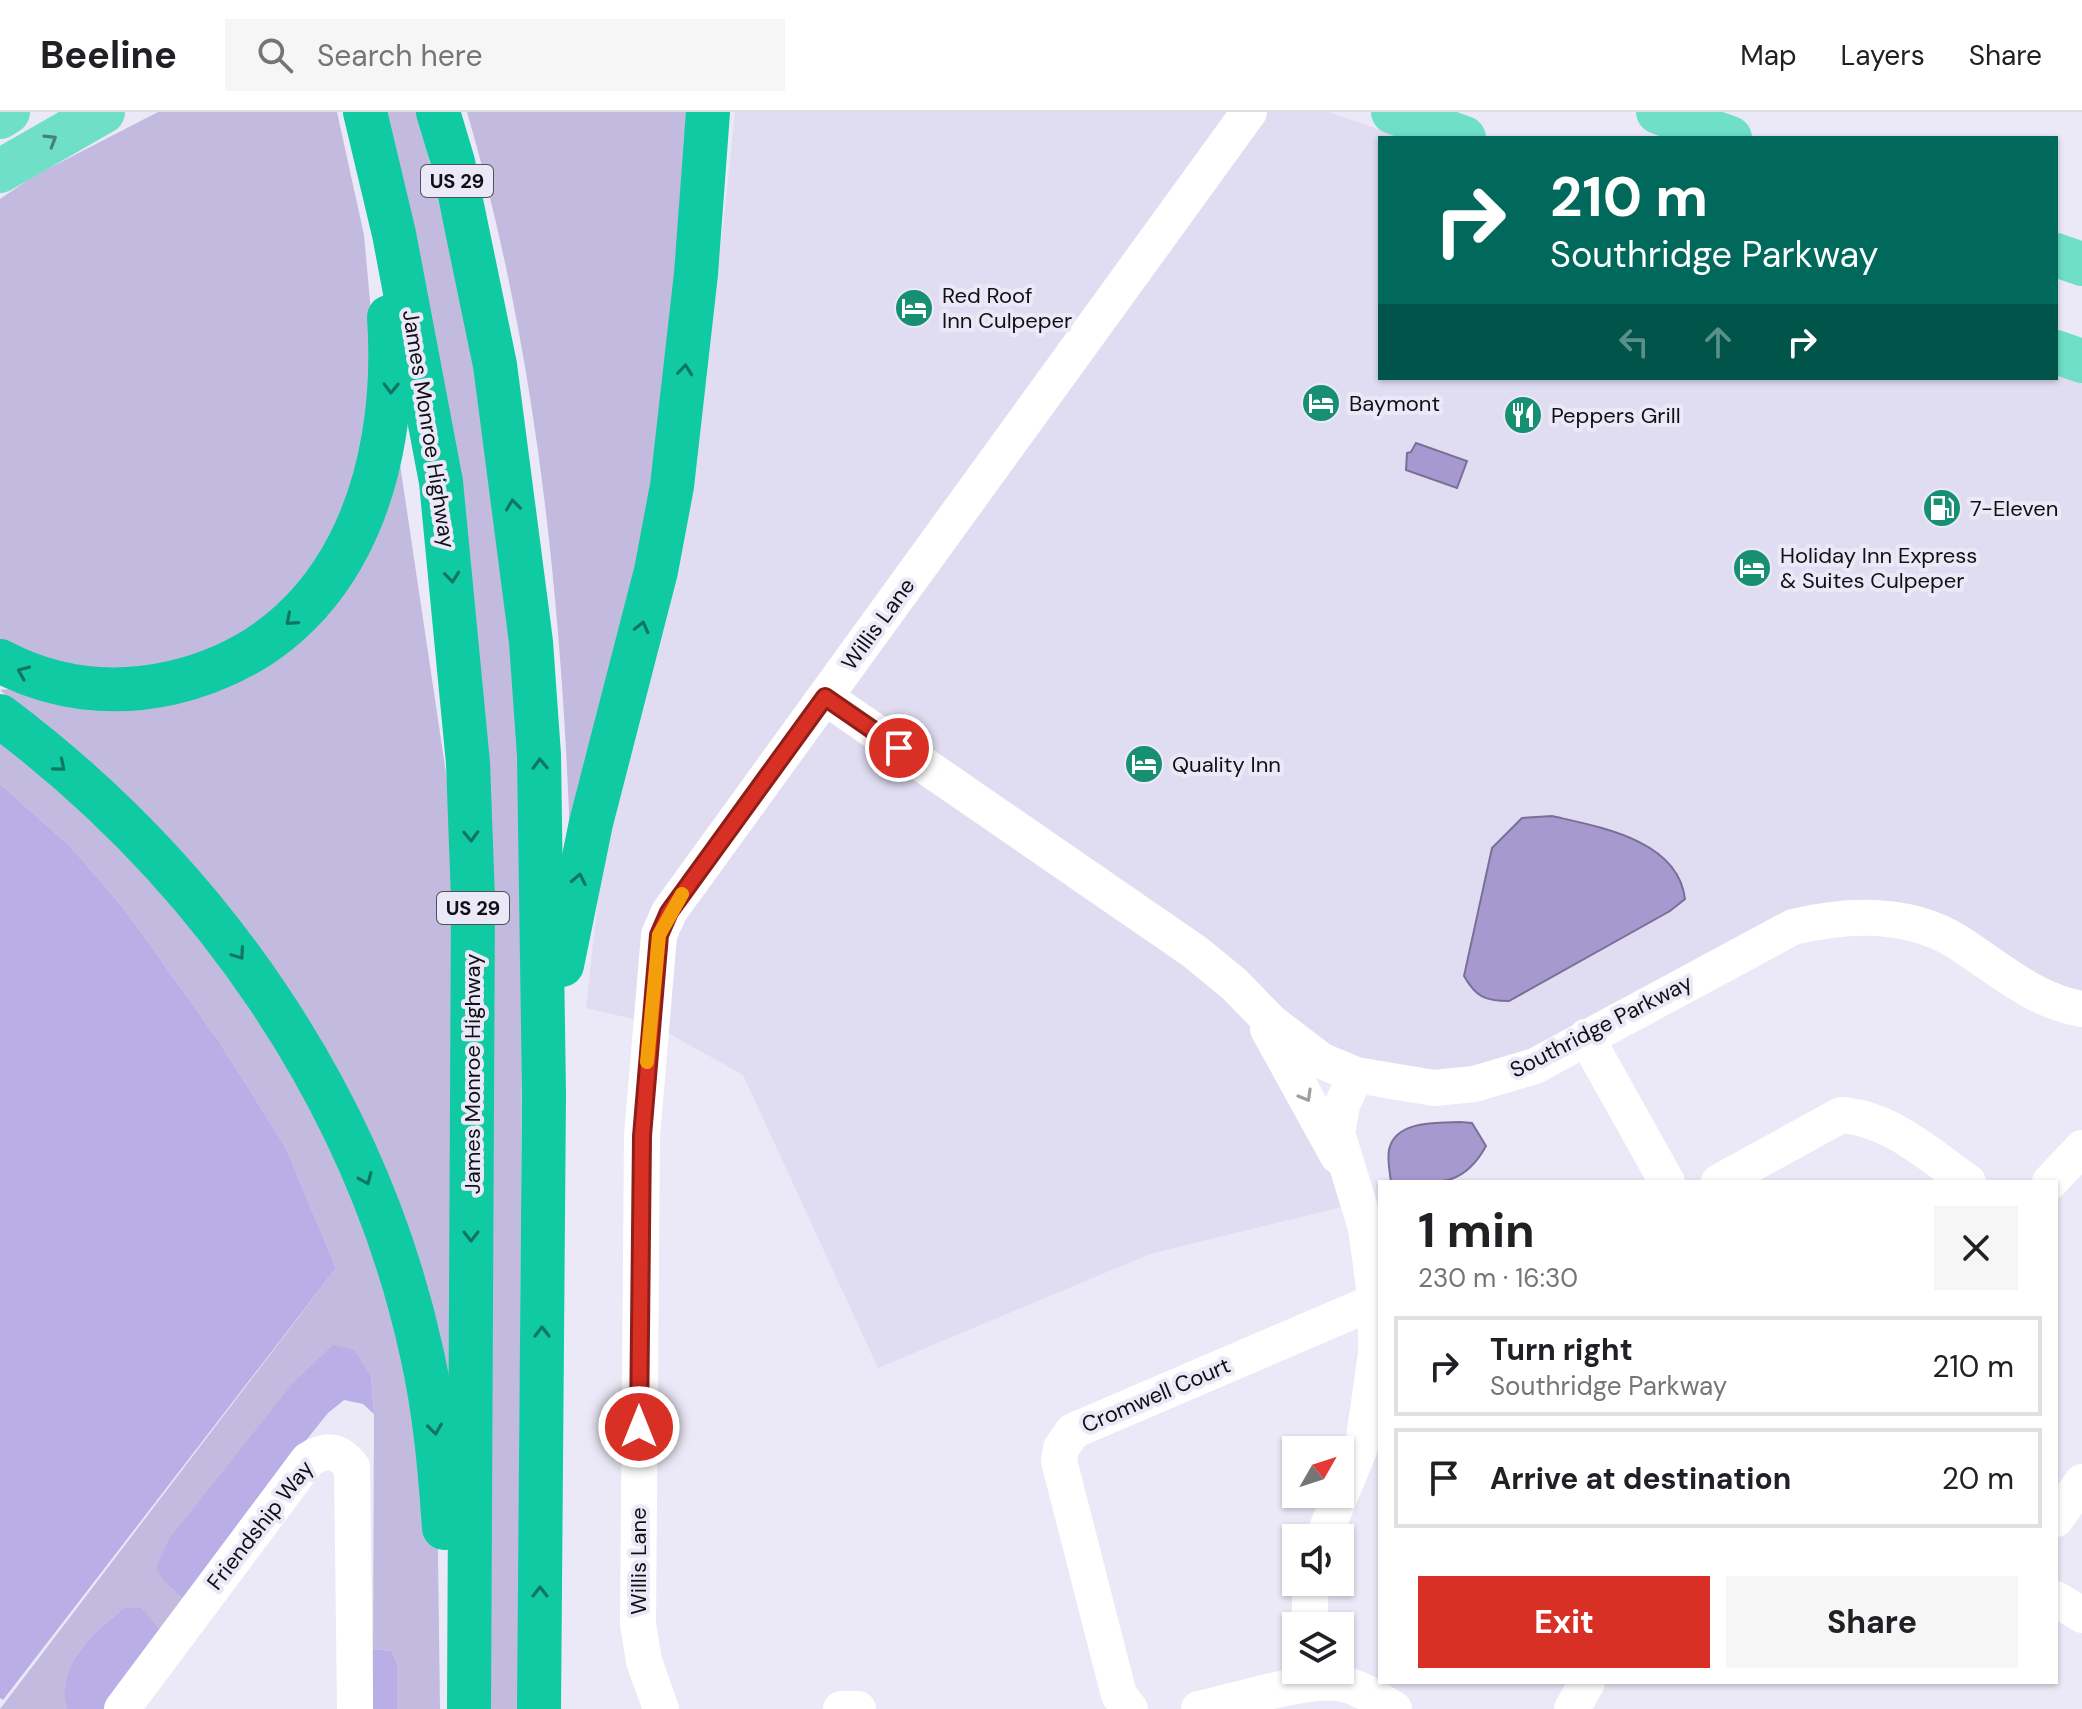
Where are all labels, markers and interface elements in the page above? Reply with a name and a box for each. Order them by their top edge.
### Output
search box [225,19,785,91]
text: Beeline [40,30,177,80]
icon: search [253,33,297,77]
text: Search here [317,36,482,75]
text: Map [1740,37,1797,74]
text: Layers [1841,37,1925,74]
text: Share [1969,37,2042,74]
one-way arrow [42,134,57,150]
text: 210 m [1550,160,1708,233]
road number: US 29 [421,165,493,197]
icon: right [1418,168,1522,272]
text: Southridge Parkway [1550,231,1879,278]
place label: Red Roof Inn Culpeper [942,281,1072,335]
hotel icon: Red Roof Inn Culpeper [893,287,935,329]
street label: James Monroe Highway [396,308,462,550]
icon: left [1612,320,1656,364]
icon: ahead [1696,320,1740,364]
icon: right [1780,320,1824,364]
one-way arrow [677,364,694,377]
one-way arrow [382,382,400,395]
hotel icon: Baymont [1300,382,1342,424]
place label: Baymont [1349,389,1440,418]
restaurant icon: Peppers Grill [1502,394,1544,436]
place label: Peppers Grill [1551,401,1681,430]
fuel station icon: 7-Eleven [1921,487,1963,529]
place label: 7-Eleven [1970,494,2058,523]
one-way arrow [505,498,522,512]
place label: Holiday Inn Express & Suites Culpeper [1780,541,1977,595]
hotel icon: Holiday Inn Express & Suites Culpeper [1731,547,1773,589]
one-way arrow [443,571,460,584]
street label: Willis Lane [835,572,921,676]
one-way arrow [286,611,301,625]
one-way arrow [633,620,650,634]
one-way arrow [17,665,32,681]
pin [865,714,933,782]
icon: arrive [877,726,921,770]
hotel icon: Quality Inn [1123,743,1165,785]
place label: Quality Inn [1172,750,1281,779]
one-way arrow [51,756,65,771]
one-way arrow [531,757,548,770]
one-way arrow [462,830,479,843]
one-way arrow [570,872,587,886]
road number: US 29 [437,892,509,924]
one-way arrow [229,945,244,959]
street label: James Monroe Highway [458,954,487,1194]
street label: Southridge Parkway [1505,968,1697,1084]
one-way arrow [1296,1087,1312,1102]
one-way arrow [357,1171,373,1185]
text: 1 min [1418,1199,1535,1262]
button: close [1934,1206,2018,1290]
one-way arrow [463,1230,480,1243]
text: 230 m · 16:30 [1418,1261,1578,1295]
one-way arrow [533,1325,551,1338]
text: Turn right [1490,1330,1633,1369]
icon: right [1422,1344,1466,1388]
text: 210 m [1932,1347,2014,1386]
street label: Cromwell Court [1077,1351,1235,1439]
text: Southridge Parkway [1490,1369,1727,1403]
position arrow [597,1385,681,1469]
one-way arrow [427,1423,444,1436]
north arrow [1282,1436,1354,1508]
map controls [1282,1436,1354,1684]
street label: Friendship Way [200,1454,320,1596]
icon: arrive [1422,1456,1466,1500]
text: Arrive at destination [1490,1459,1791,1498]
text: 20 m [1942,1459,2014,1498]
street label: Willis Lane [624,1507,653,1615]
button: sound [1282,1524,1354,1596]
button: Exit [1418,1576,1710,1668]
button: Share [1726,1576,2018,1668]
one-way arrow [531,1585,549,1598]
button: layers [1282,1612,1354,1684]

